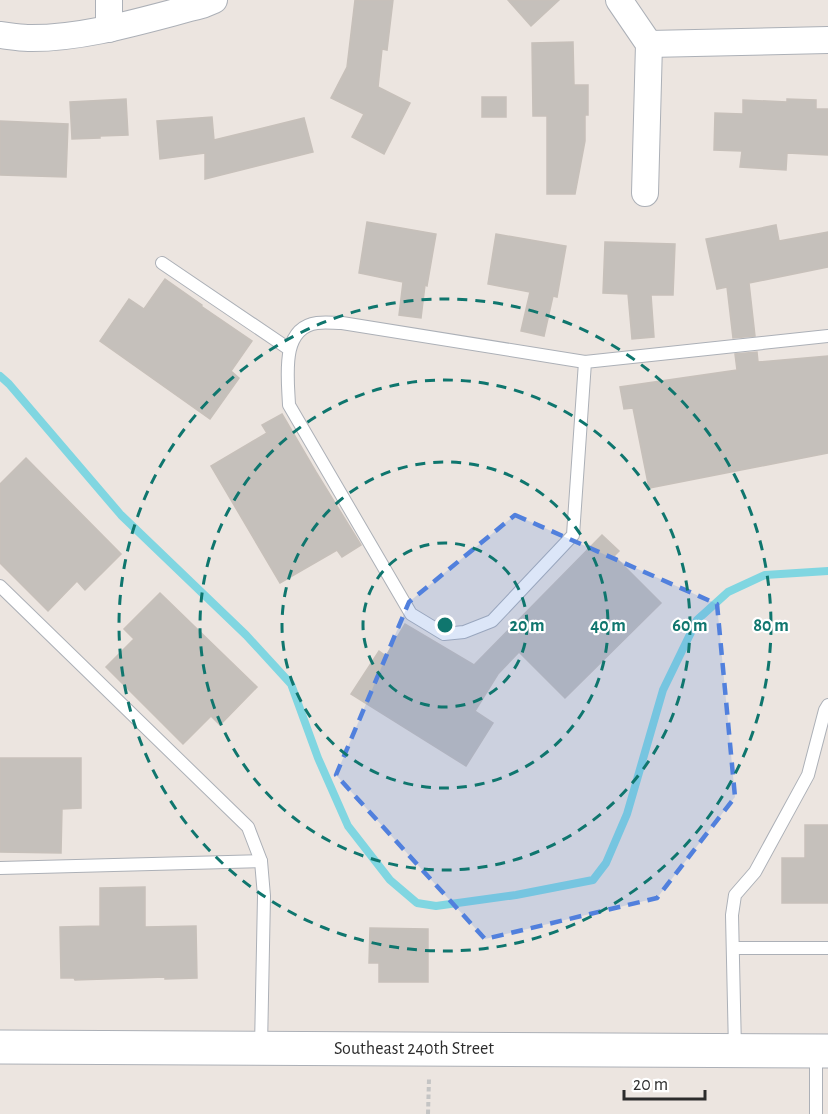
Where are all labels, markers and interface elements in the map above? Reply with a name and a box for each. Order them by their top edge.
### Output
centre of rings [435,615,455,635]
text: 20 m [509,617,545,635]
text: 40 m [590,617,626,635]
text: 60 m [672,617,708,635]
text: 80 m [753,617,789,635]
street label: Southeast 240th Street [334,1040,494,1058]
scale bar [624,1063,705,1101]
text: 20 m [633,1076,668,1094]

